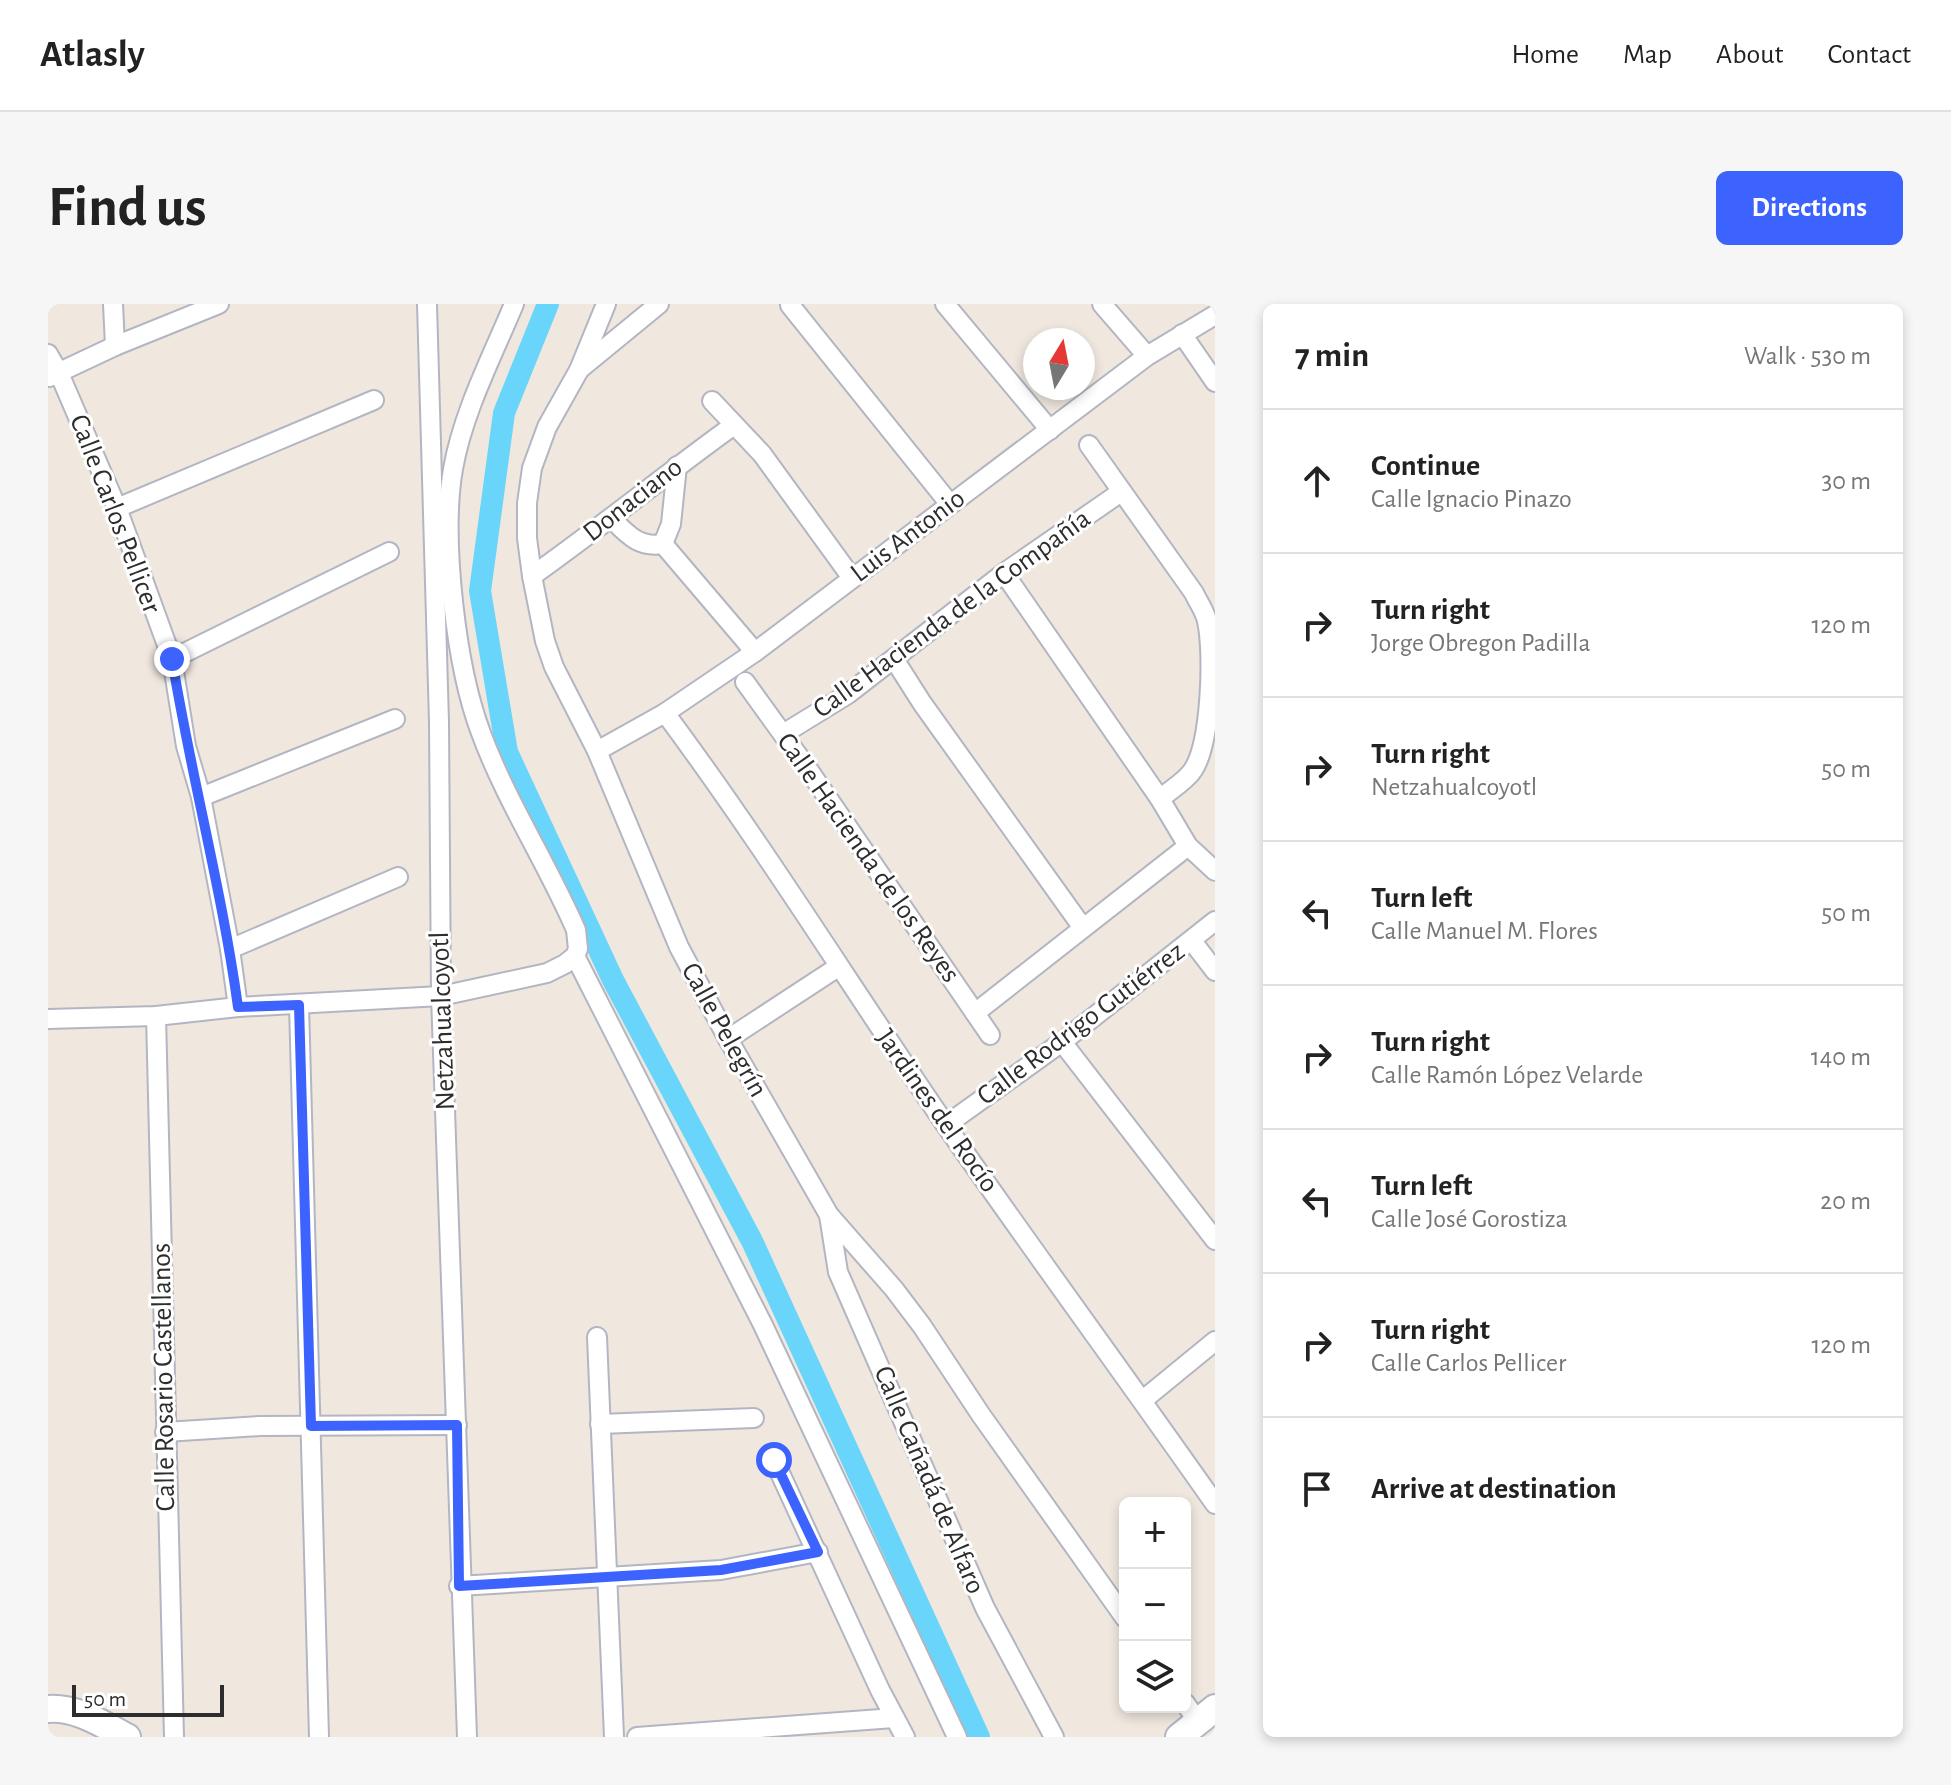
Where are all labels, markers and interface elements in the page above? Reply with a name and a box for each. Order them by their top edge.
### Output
text: Atlasly [40,36,145,74]
text: Home [1512,41,1579,69]
text: Map [1623,41,1672,69]
text: About [1716,41,1784,69]
text: Contact [1828,41,1911,69]
button: Directions [1716,171,1903,245]
text: Find us [48,180,206,236]
north arrow [1023,328,1095,400]
text: 7 min [1295,339,1369,373]
text: Walk · 530 m [1744,343,1871,369]
street label: Calle Carlos Pellicer [64,411,166,617]
text: Continue [1371,451,1480,481]
street label: Donaciano [578,453,688,547]
icon: ahead [1295,459,1339,503]
text: 30 m [1821,468,1871,494]
street label: Luis Antonio [846,484,970,588]
text: Calle Ignacio Pinazo [1371,486,1572,512]
street label: Calle Hacienda de la Compañía [808,504,1096,724]
text: Turn right [1371,595,1490,625]
icon: right [1295,603,1339,647]
text: 120 m [1811,612,1871,638]
text: Jorge Obregon Padilla [1371,630,1590,656]
route end [154,641,190,677]
street label: Calle Hacienda de los Reyes [771,728,965,988]
text: Turn right [1371,739,1490,769]
icon: right [1295,747,1339,791]
text: 50 m [1821,756,1871,782]
text: Netzahualcoyotl [1371,774,1537,800]
text: Turn left [1371,883,1472,913]
icon: left [1295,891,1339,935]
text: 50 m [1821,900,1871,926]
text: Calle Manuel M. Flores [1371,918,1598,944]
street label: Netzahualcoyotl [426,931,460,1111]
street label: Calle Rodrigo Gutiérrez [972,937,1190,1111]
street label: Calle Pelegrín [676,958,772,1102]
street label: Jardines del Rocío [870,1024,1004,1198]
text: Turn right [1371,1027,1490,1057]
icon: right [1295,1035,1339,1079]
text: 140 m [1811,1044,1871,1070]
text: Calle Ramón López Velarde [1371,1062,1643,1088]
text: Turn left [1371,1171,1472,1201]
icon: left [1295,1179,1339,1223]
text: 20 m [1820,1188,1871,1214]
text: Calle José Gorostiza [1371,1206,1568,1232]
street label: Calle Rosario Castellanos [148,1242,180,1512]
text: Turn right [1371,1315,1490,1345]
icon: right [1295,1323,1339,1367]
text: 120 m [1811,1332,1871,1358]
text: Calle Carlos Pellicer [1371,1350,1566,1376]
street label: Calle Cañadá de Alfaro [868,1362,990,1598]
route start [756,1442,792,1478]
icon: arrive [1295,1467,1339,1511]
text: Arrive at destination [1371,1474,1617,1504]
map controls [1119,1497,1191,1713]
button: + [1119,1497,1191,1569]
button: − [1119,1569,1191,1641]
button: layers [1119,1641,1191,1713]
scale bar [72,1681,224,1717]
text: 50 m [84,1688,126,1710]

